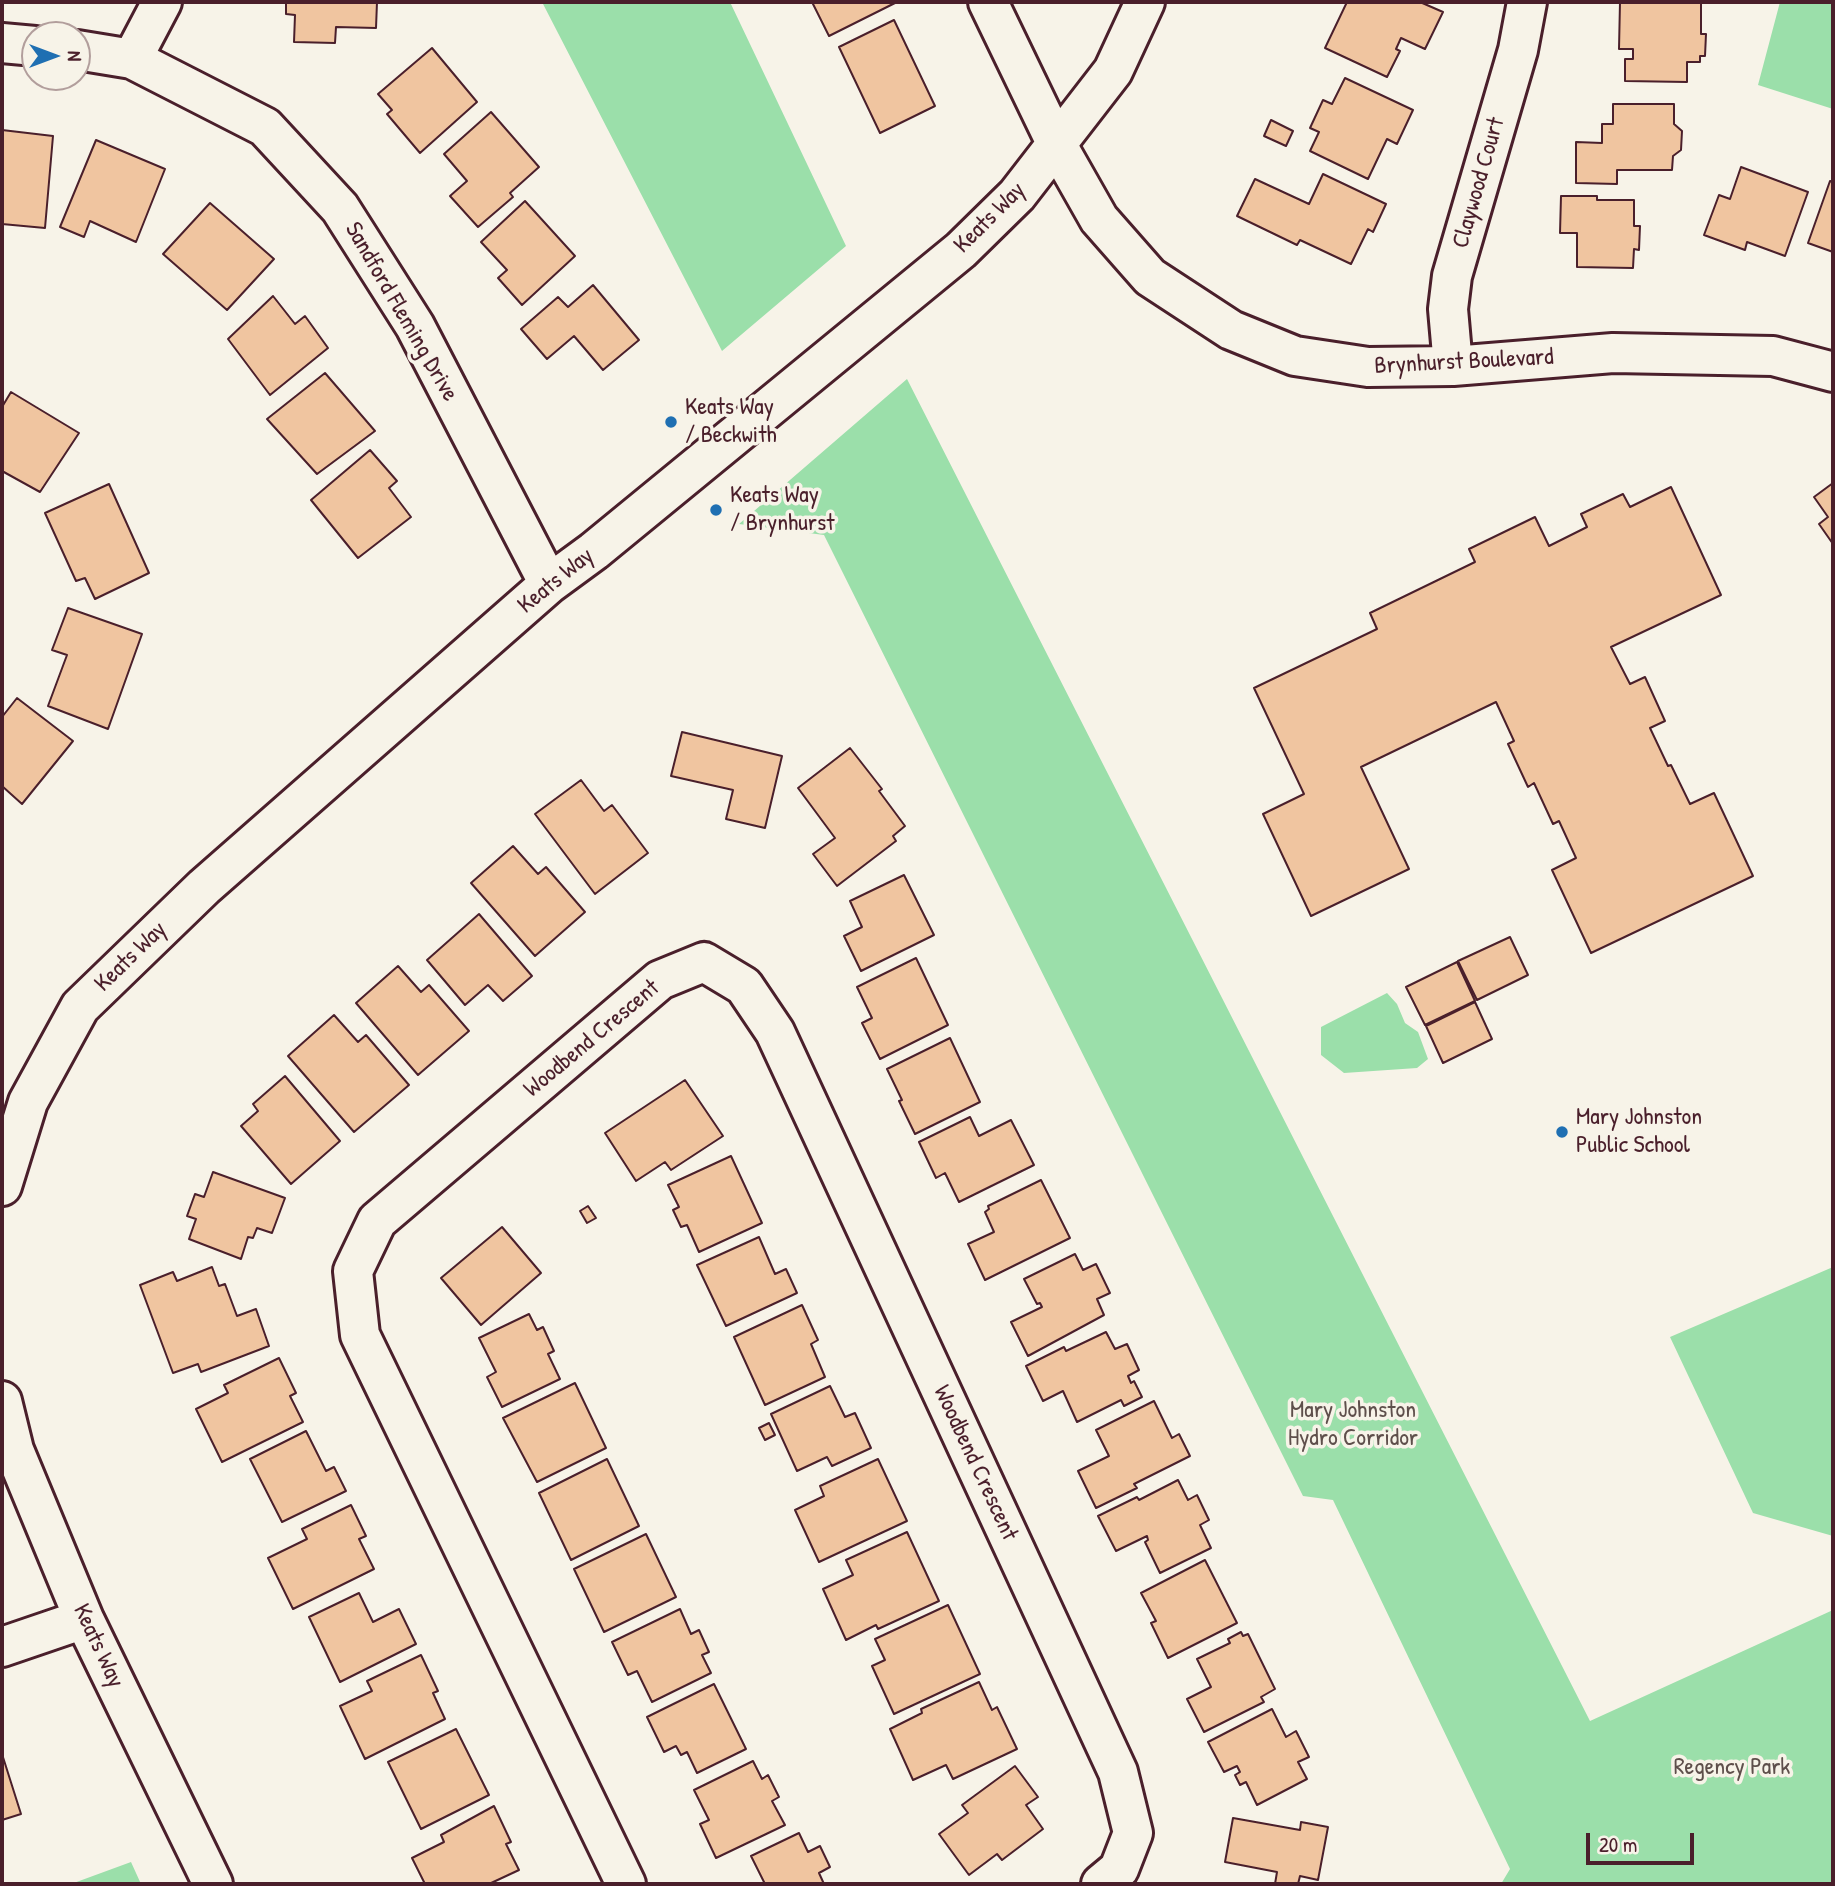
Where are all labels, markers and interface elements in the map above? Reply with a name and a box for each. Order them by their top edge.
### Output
north arrow [21,21,91,91]
text: N [62,51,88,61]
street label: Claywood Court [1447,114,1511,252]
street label: Keats Way [948,176,1032,260]
street label: Sandford Fleming Drive [338,217,464,407]
street label: Brynhurst Boulevard [1374,343,1554,381]
place label: Keats Way / Beckwith [685,394,776,450]
marker: Keats Way / Beckwith [663,414,679,430]
place label: Keats Way / Brynhurst [730,482,834,538]
marker: Keats Way / Brynhurst [708,502,724,518]
street label: Keats Way [512,542,600,620]
street label: Keats Way [89,916,173,998]
street label: Woodbend Crescent [518,974,666,1104]
place label: Mary Johnston Public School [1576,1104,1702,1160]
marker: Mary Johnston Public School [1554,1124,1570,1140]
street label: Woodbend Crescent [926,1381,1024,1545]
park label: Mary Johnston Hydro Corridor [1288,1397,1418,1453]
street label: Keats Way [66,1600,130,1692]
park label: Regency Park [1674,1754,1790,1782]
scale bar [1590,1820,1699,1864]
text: 20 m [1599,1830,1637,1859]

